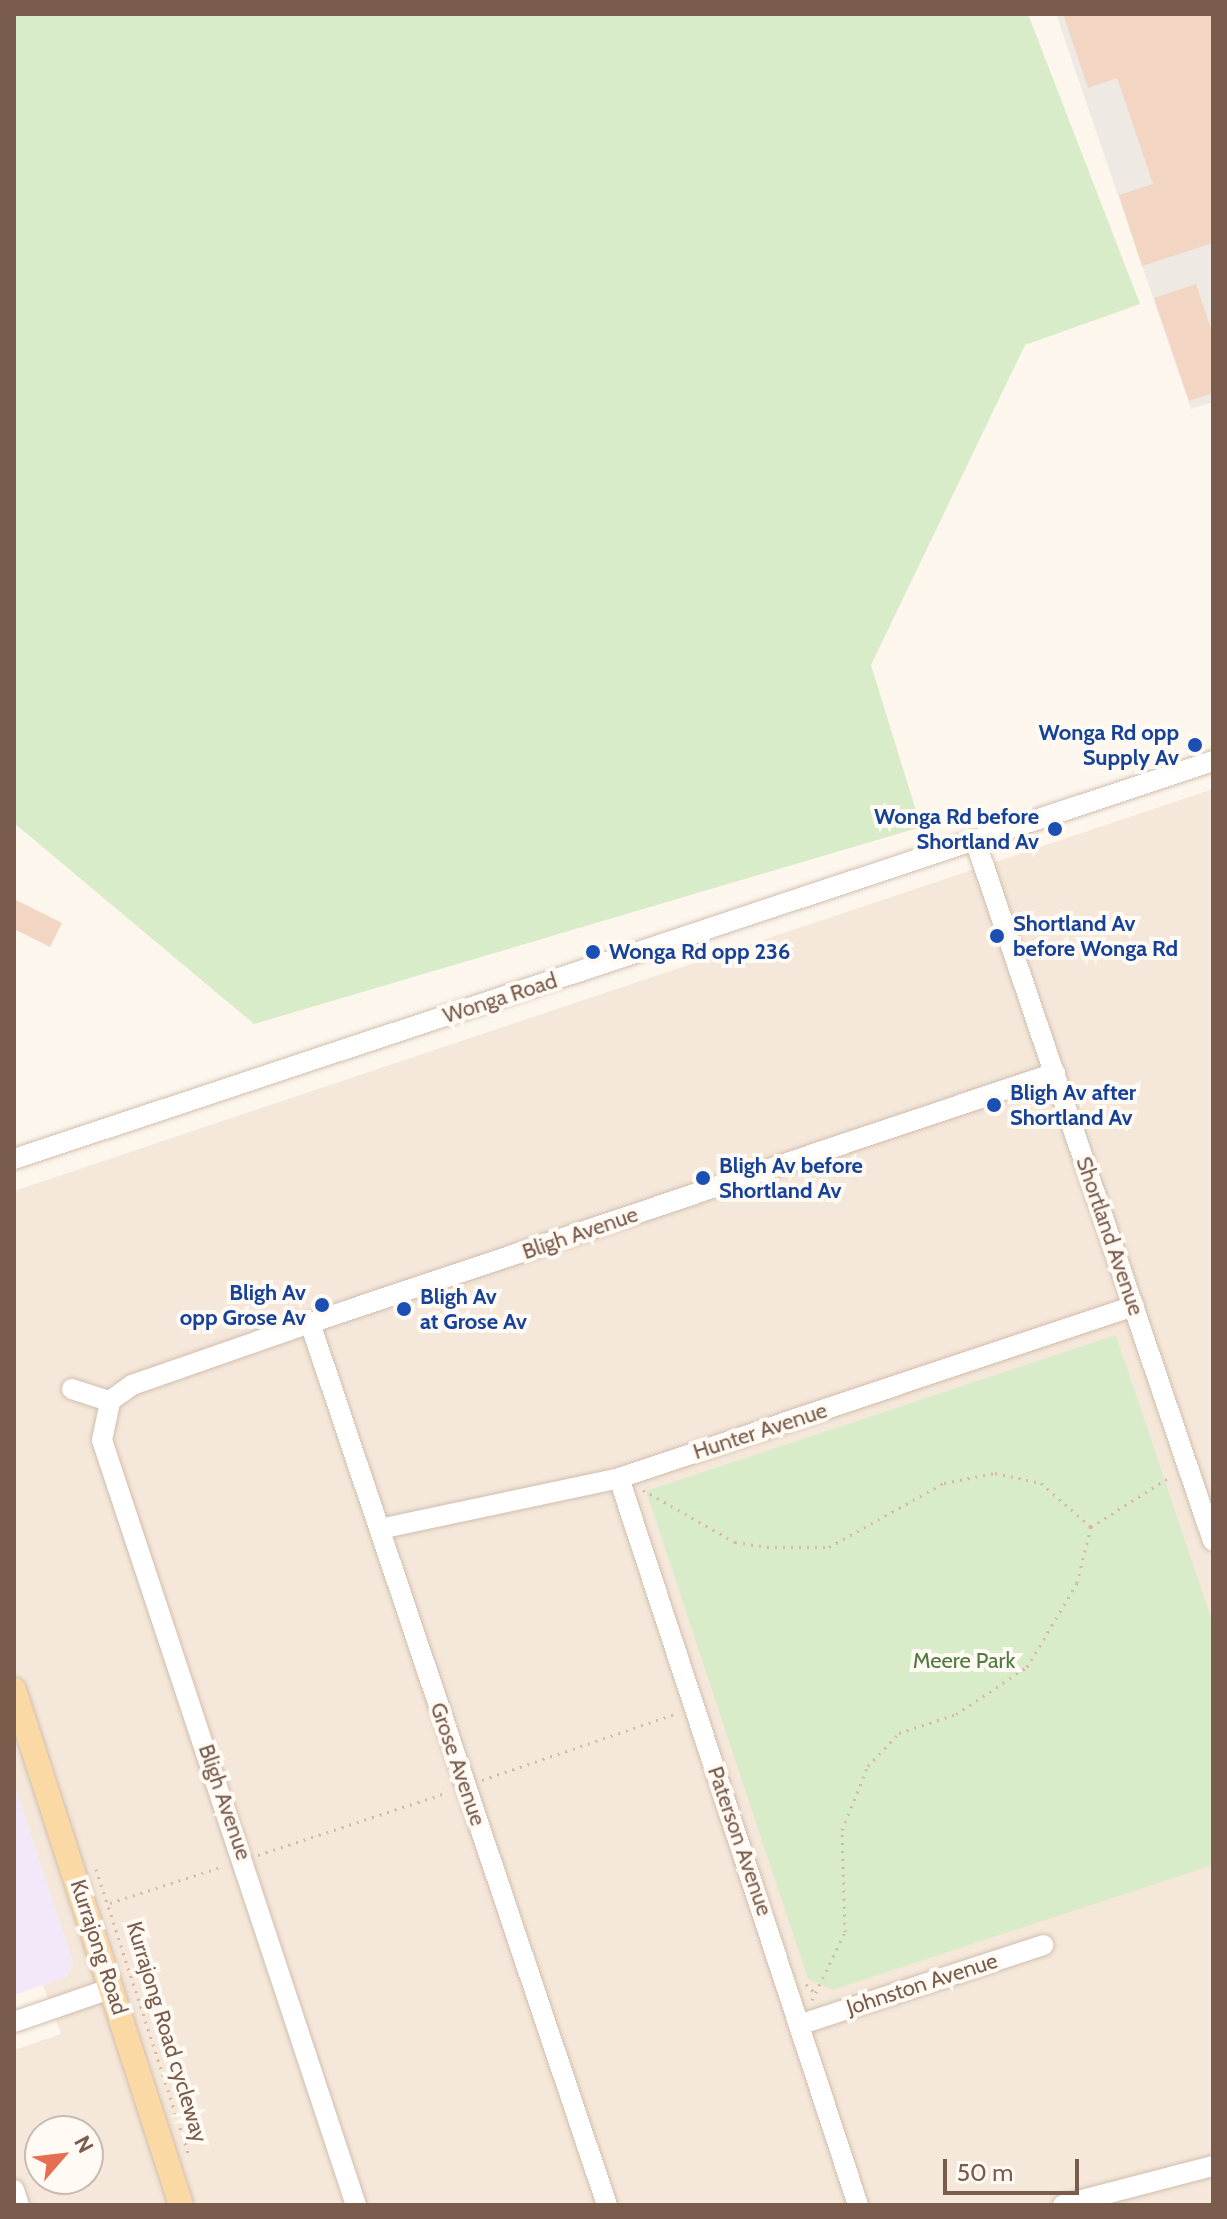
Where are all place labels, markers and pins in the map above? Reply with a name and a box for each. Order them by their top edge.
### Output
place label: Wonga Rd opp Supply Av [1038,719,1179,770]
marker: Wonga Rd opp Supply Av [1186,736,1204,754]
place label: Wonga Rd before Shortland Av [874,803,1039,854]
marker: Wonga Rd before Shortland Av [1046,820,1064,838]
place label: Shortland Av before Wonga Rd [1013,910,1178,962]
marker: Shortland Av before Wonga Rd [988,927,1006,945]
place label: Wonga Rd opp 236 [609,939,790,965]
marker: Wonga Rd opp 236 [584,943,602,961]
place label: Bligh Av after Shortland Av [1010,1079,1136,1130]
marker: Bligh Av after Shortland Av [985,1096,1003,1114]
place label: Bligh Av before Shortland Av [719,1152,863,1204]
marker: Bligh Av before Shortland Av [694,1169,712,1187]
place label: Bligh Av opp Grose Av [180,1279,306,1330]
place label: Bligh Av at Grose Av [420,1283,527,1334]
marker: Bligh Av opp Grose Av [313,1296,331,1314]
marker: Bligh Av at Grose Av [395,1300,413,1318]

